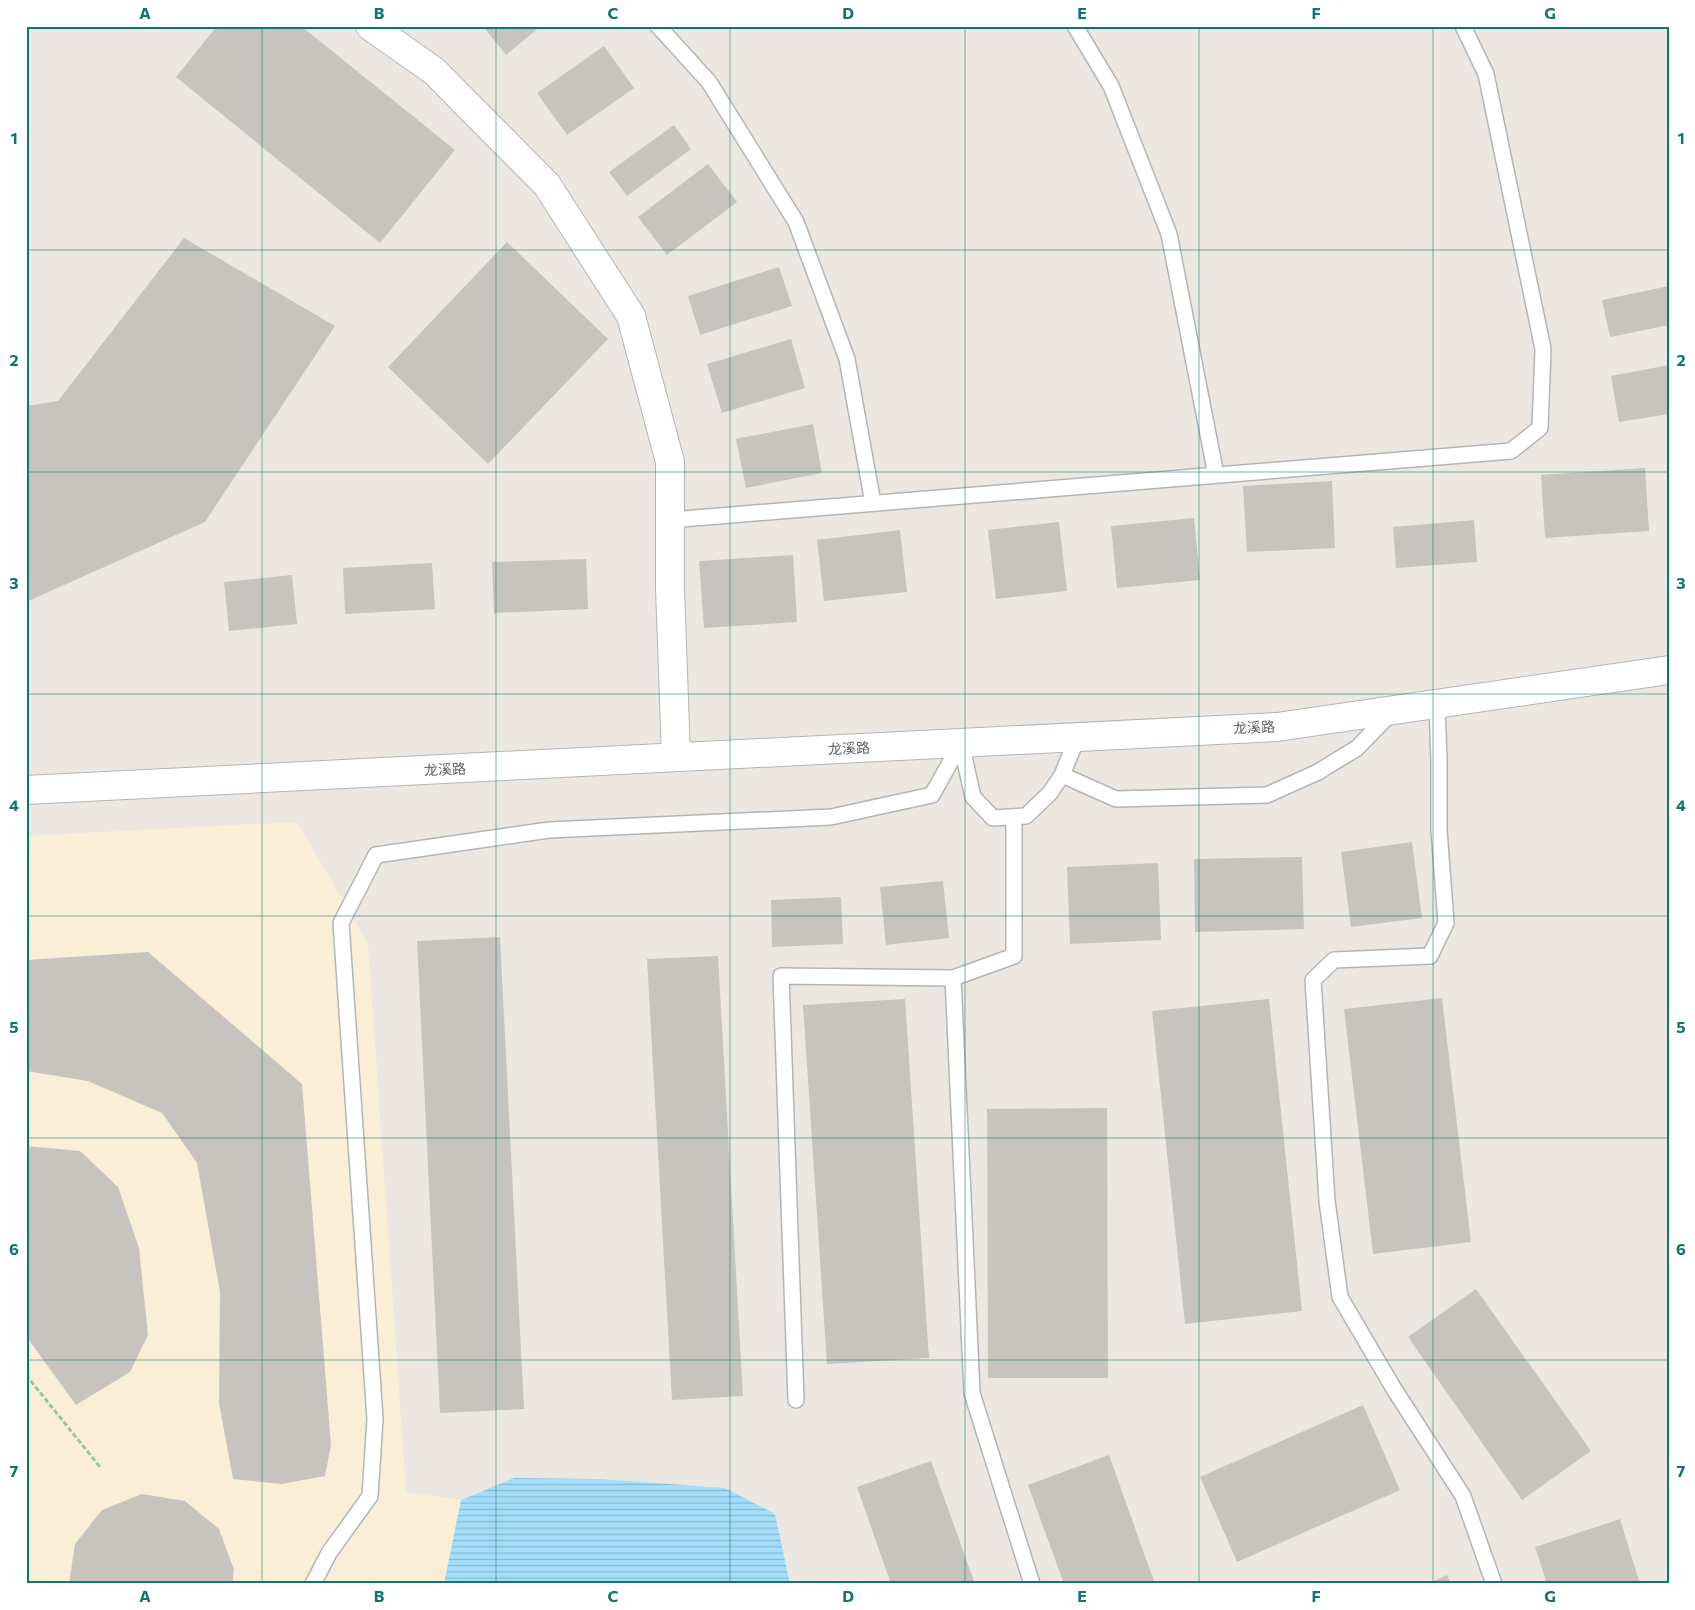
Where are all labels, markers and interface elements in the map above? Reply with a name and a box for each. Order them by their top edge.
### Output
text: A [139,3,151,22]
text: B [374,3,385,22]
text: C [608,3,619,22]
text: D [842,3,854,22]
text: E [1077,3,1087,22]
text: F [1311,3,1321,22]
text: G [1544,3,1556,22]
text: 1 [10,128,18,147]
text: 1 [1677,128,1685,147]
text: 2 [9,350,19,369]
text: 2 [1676,350,1686,369]
text: 3 [9,573,19,592]
text: 3 [1676,573,1686,592]
street label: 龙溪路 [1233,717,1275,737]
street label: 龙溪路 [828,738,870,758]
street label: 龙溪路 [424,759,466,779]
text: 4 [9,795,19,814]
text: 4 [1676,795,1686,814]
text: 5 [9,1017,19,1036]
text: 5 [1676,1017,1686,1036]
text: 6 [9,1239,19,1258]
text: 6 [1676,1239,1686,1258]
text: 7 [10,1461,19,1480]
text: 7 [1677,1461,1686,1480]
text: A [139,1586,151,1605]
text: B [374,1586,385,1605]
text: C [608,1586,619,1605]
text: D [842,1586,854,1605]
text: E [1077,1586,1087,1605]
text: F [1311,1586,1321,1605]
text: G [1544,1586,1556,1605]

